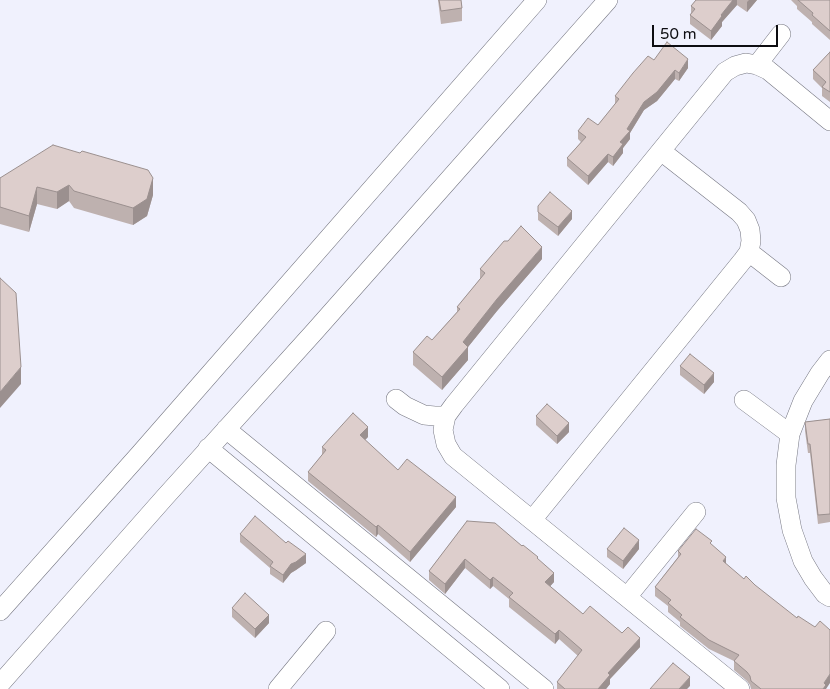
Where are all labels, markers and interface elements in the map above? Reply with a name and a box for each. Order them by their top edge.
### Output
scale bar [655,15,781,47]
text: 50 m [660,25,697,43]

